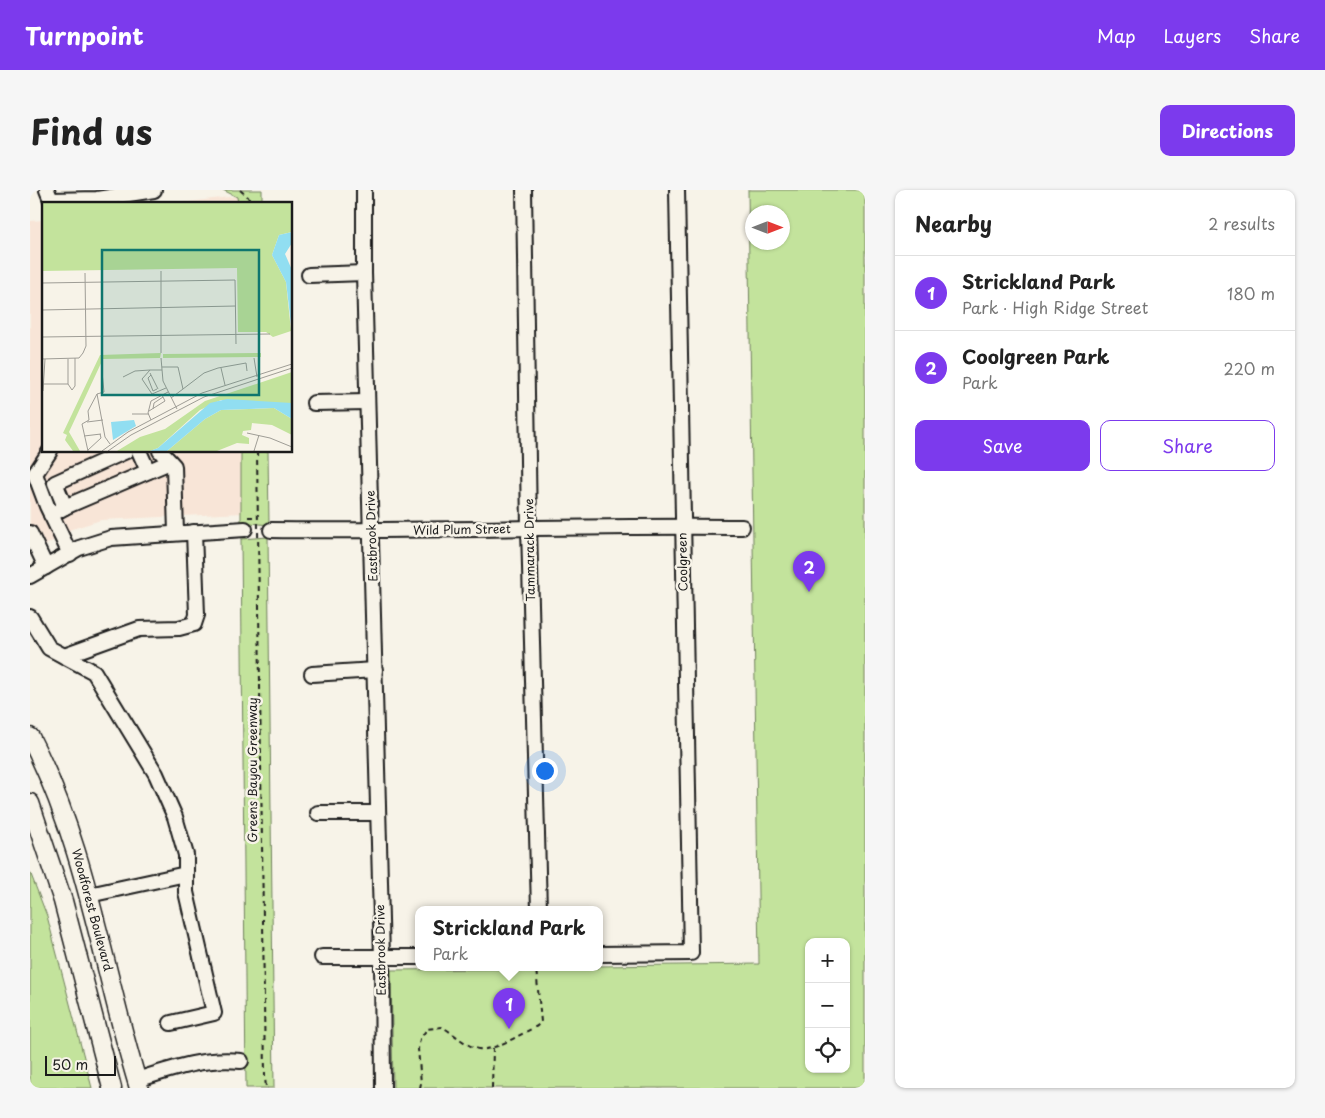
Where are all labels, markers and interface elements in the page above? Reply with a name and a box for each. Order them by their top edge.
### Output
text: Turnpoint [25,17,144,53]
text: Map [1097,22,1136,49]
text: Layers [1164,22,1221,49]
text: Share [1249,22,1300,49]
text: Find us [30,104,152,157]
button: Directions [1160,105,1295,156]
inset map [42,202,292,452]
north arrow [745,205,790,250]
text: Nearby [915,207,992,239]
text: 2 results [1208,211,1275,235]
text: Strickland Park [962,267,1115,295]
text: 1 [927,281,935,305]
text: 180 m [1227,281,1275,305]
text: Park · High Ridge Street [962,295,1148,319]
text: Coolgreen Park [962,342,1110,370]
text: 2 [925,356,937,380]
text: 220 m [1224,356,1275,380]
text: Park [962,370,998,394]
button: Save [915,420,1090,471]
button: Share [1100,420,1275,471]
street label: Eastbrook Drive [360,490,382,582]
street label: Tammarack Drive [519,498,539,602]
street label: Wild Plum Street [413,519,511,539]
street label: Coolgreen [672,532,692,592]
pin: 2 [793,551,825,592]
street label: Greens Bayou Greenway [243,698,261,842]
your location [532,758,558,784]
street label: Woodforest Boulevard [68,847,118,973]
street label: Eastbrook Drive [370,904,390,996]
popup [415,906,603,971]
text: Strickland Park [432,913,586,941]
map controls [805,938,850,1073]
button: + [805,938,850,983]
text: Park [432,941,468,965]
button: − [805,983,850,1028]
pin: 1 [493,988,525,1029]
button: locate [805,1028,850,1073]
scale bar [45,1053,116,1076]
text: 50 m [52,1054,88,1075]

